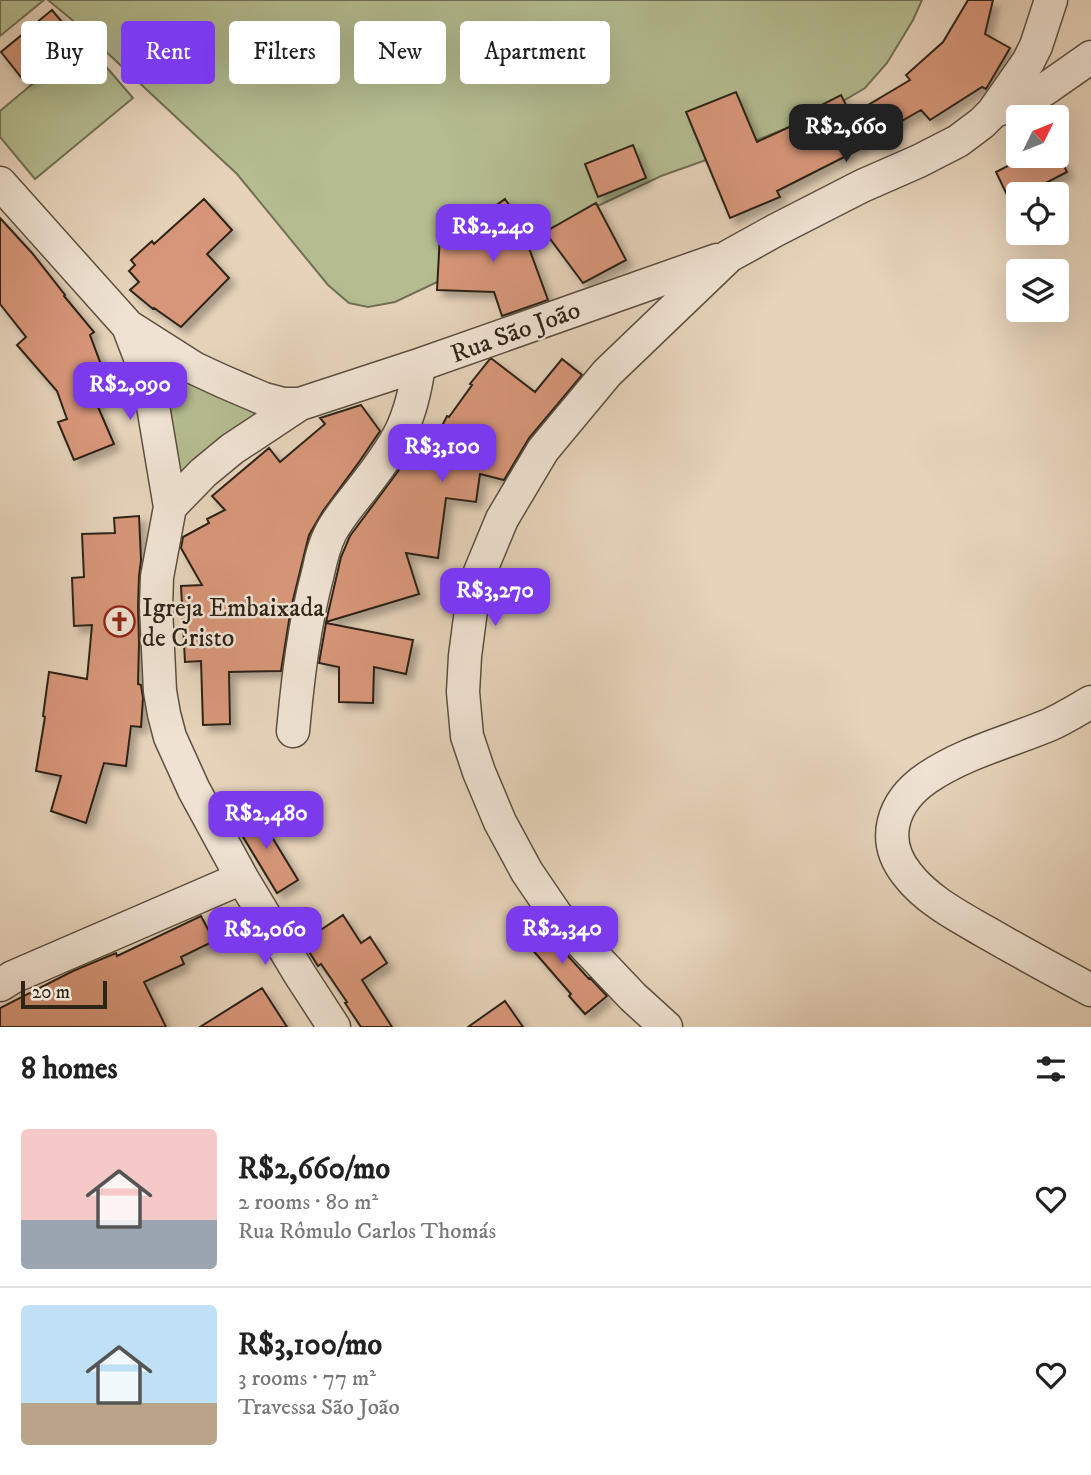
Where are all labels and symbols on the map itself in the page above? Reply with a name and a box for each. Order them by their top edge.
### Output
pin: R$2,660 [781,104,911,164]
north arrow [1006,105,1069,168]
pin: R$2,240 [428,204,558,264]
street label: Rua São João [446,294,585,371]
pin: R$2,090 [65,362,195,422]
pin: R$3,100 [377,424,507,484]
pin: R$3,270 [430,568,560,628]
place label: Igreja Embaixada de Cristo [142,592,324,655]
church icon: Igreja Embaixada de Cristo [102,605,136,639]
pin: R$2,480 [201,792,331,851]
pin: R$2,340 [497,906,627,966]
pin: R$2,060 [200,908,330,967]
scale bar [21,978,107,1010]

